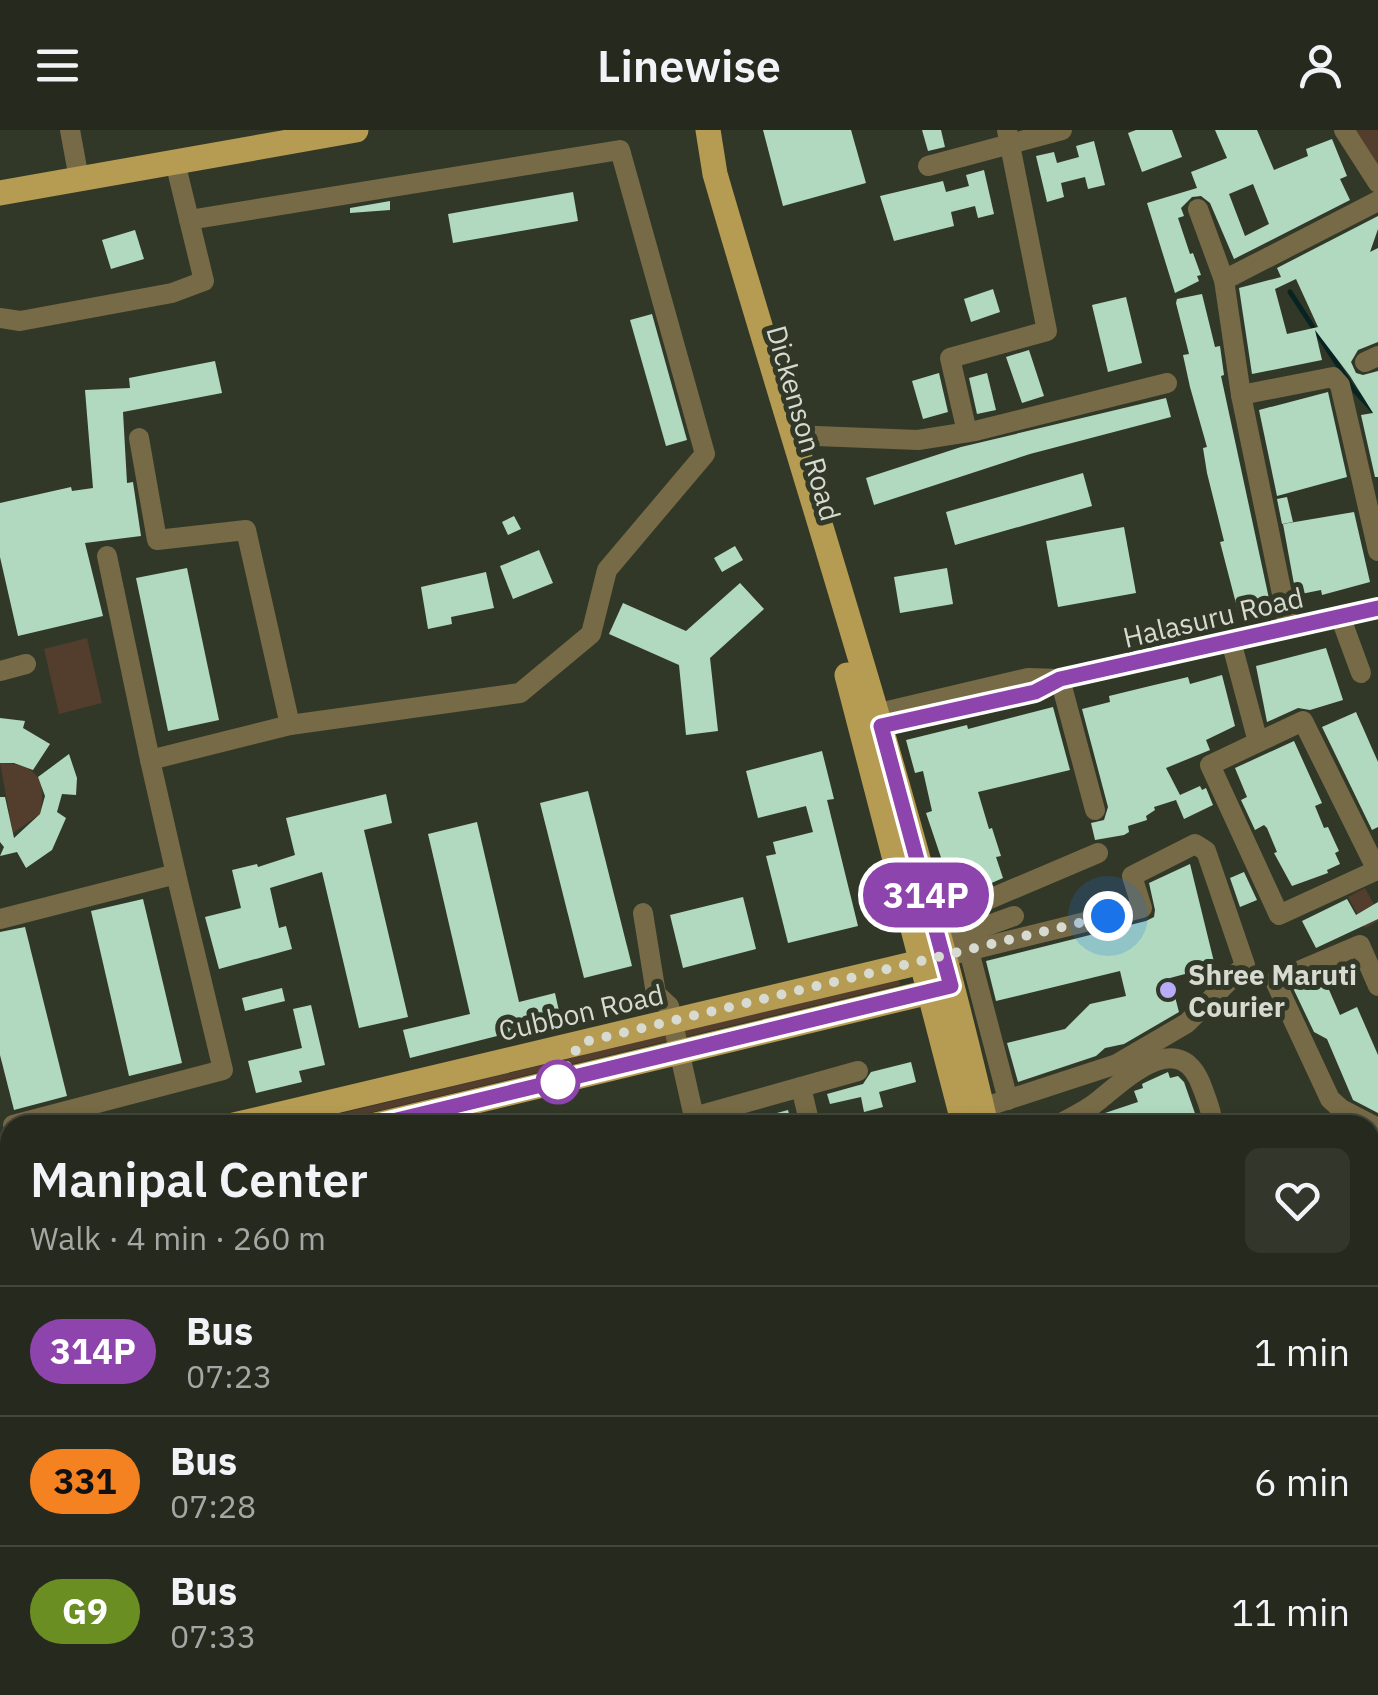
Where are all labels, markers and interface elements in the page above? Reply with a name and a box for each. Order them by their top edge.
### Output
text: Linewise [597,36,781,94]
icon: menu [30,38,85,93]
icon: person [1293,38,1348,93]
street label: Dickenson Road [758,321,850,525]
street label: Halasuru Road [1119,578,1307,656]
line badge: 314P [856,862,996,928]
text: 314P [883,872,969,918]
your location [1083,891,1133,941]
place label: Shree Maruti Courier [1188,956,1357,1025]
street label: Cubbon Road [495,975,667,1049]
marker: Shree Maruti Courier [1157,979,1179,1001]
unlabelled marker [537,1061,579,1103]
text: Manipal Center [30,1148,368,1210]
button: heart [1245,1148,1350,1253]
text: Walk · 4 min · 260 m [30,1217,326,1259]
text: Bus [186,1306,253,1355]
text: 1 min [1254,1327,1350,1376]
text: 314P [50,1328,136,1374]
text: 07:23 [186,1355,272,1397]
text: Bus [170,1436,237,1485]
text: 6 min [1254,1457,1350,1506]
text: 331 [53,1458,117,1504]
text: 07:28 [170,1485,256,1527]
text: Bus [170,1566,237,1615]
text: 11 min [1231,1587,1350,1636]
text: G9 [62,1588,108,1634]
text: 07:33 [170,1615,256,1657]

